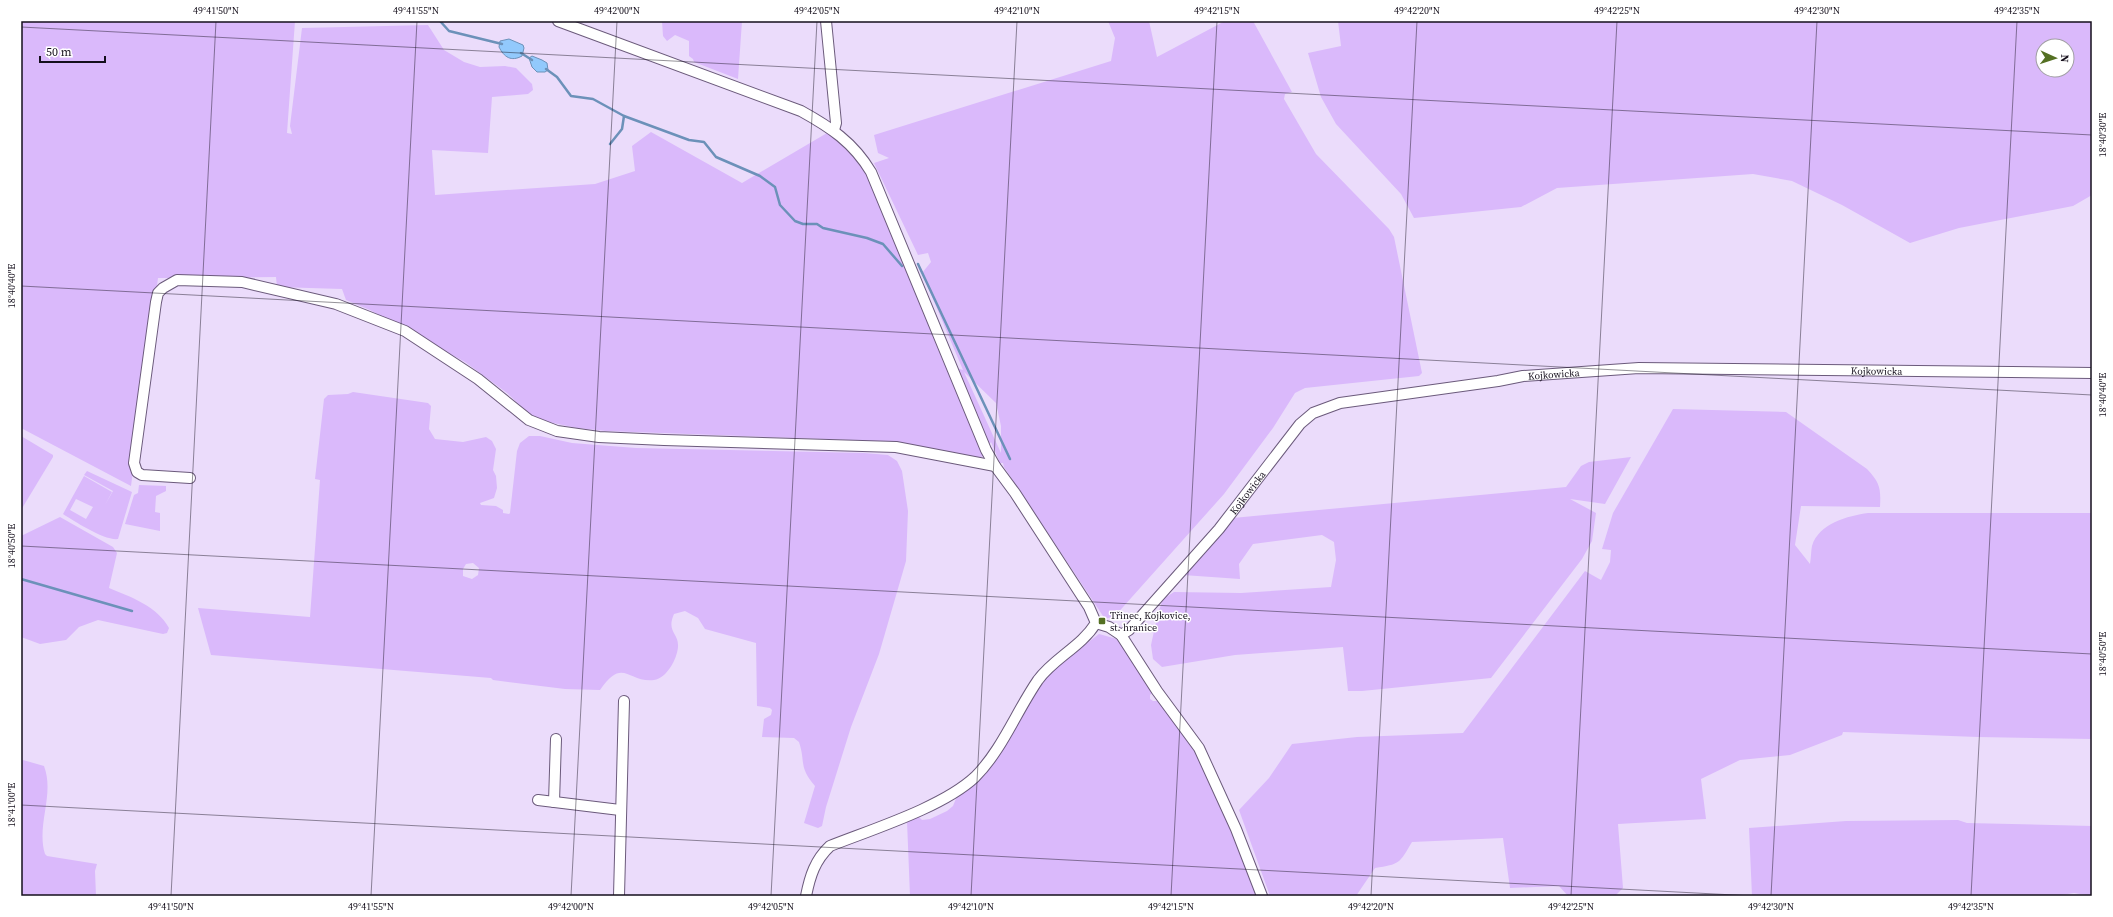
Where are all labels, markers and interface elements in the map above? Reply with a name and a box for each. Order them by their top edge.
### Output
text: 49°41'50"N [193,4,239,17]
text: 49°41'55"N [393,4,439,17]
text: 49°42'00"N [594,4,640,17]
text: 49°42'05"N [794,4,840,17]
text: 49°42'10"N [994,4,1040,17]
text: 49°42'15"N [1194,4,1240,17]
text: 49°42'20"N [1394,4,1440,17]
text: 49°42'25"N [1594,4,1640,17]
text: 49°42'30"N [1794,4,1840,17]
text: 49°42'35"N [1994,4,2040,17]
scale bar [40,38,105,64]
north arrow [2035,38,2075,78]
text: 50 m [46,44,72,60]
text: N [2057,54,2072,63]
text: 18°40'30"E [2096,113,2109,157]
text: 18°40'40"E [5,264,18,308]
street label: Kojkowicka [1851,364,1903,377]
street label: Kojkowicka [1528,366,1581,382]
text: 18°40'40"E [2096,373,2109,417]
street label: Kojkowicka [1226,467,1269,517]
text: 18°40'50"E [5,524,18,568]
place label: Třinec, Kojkovice, st. hranice [1110,609,1191,634]
marker: Třinec, Kojkovice, st. hranice [1097,616,1107,626]
text: 18°40'50"E [2096,632,2109,676]
text: 18°41'00"E [5,783,18,827]
text: 49°41'50"N [148,900,194,913]
text: 49°41'55"N [348,900,394,913]
text: 49°42'00"N [548,900,594,913]
text: 49°42'05"N [748,900,794,913]
text: 49°42'10"N [948,900,994,913]
text: 49°42'15"N [1148,900,1194,913]
text: 49°42'20"N [1348,900,1394,913]
text: 49°42'25"N [1548,900,1594,913]
text: 49°42'30"N [1748,900,1794,913]
text: 49°42'35"N [1948,900,1994,913]

